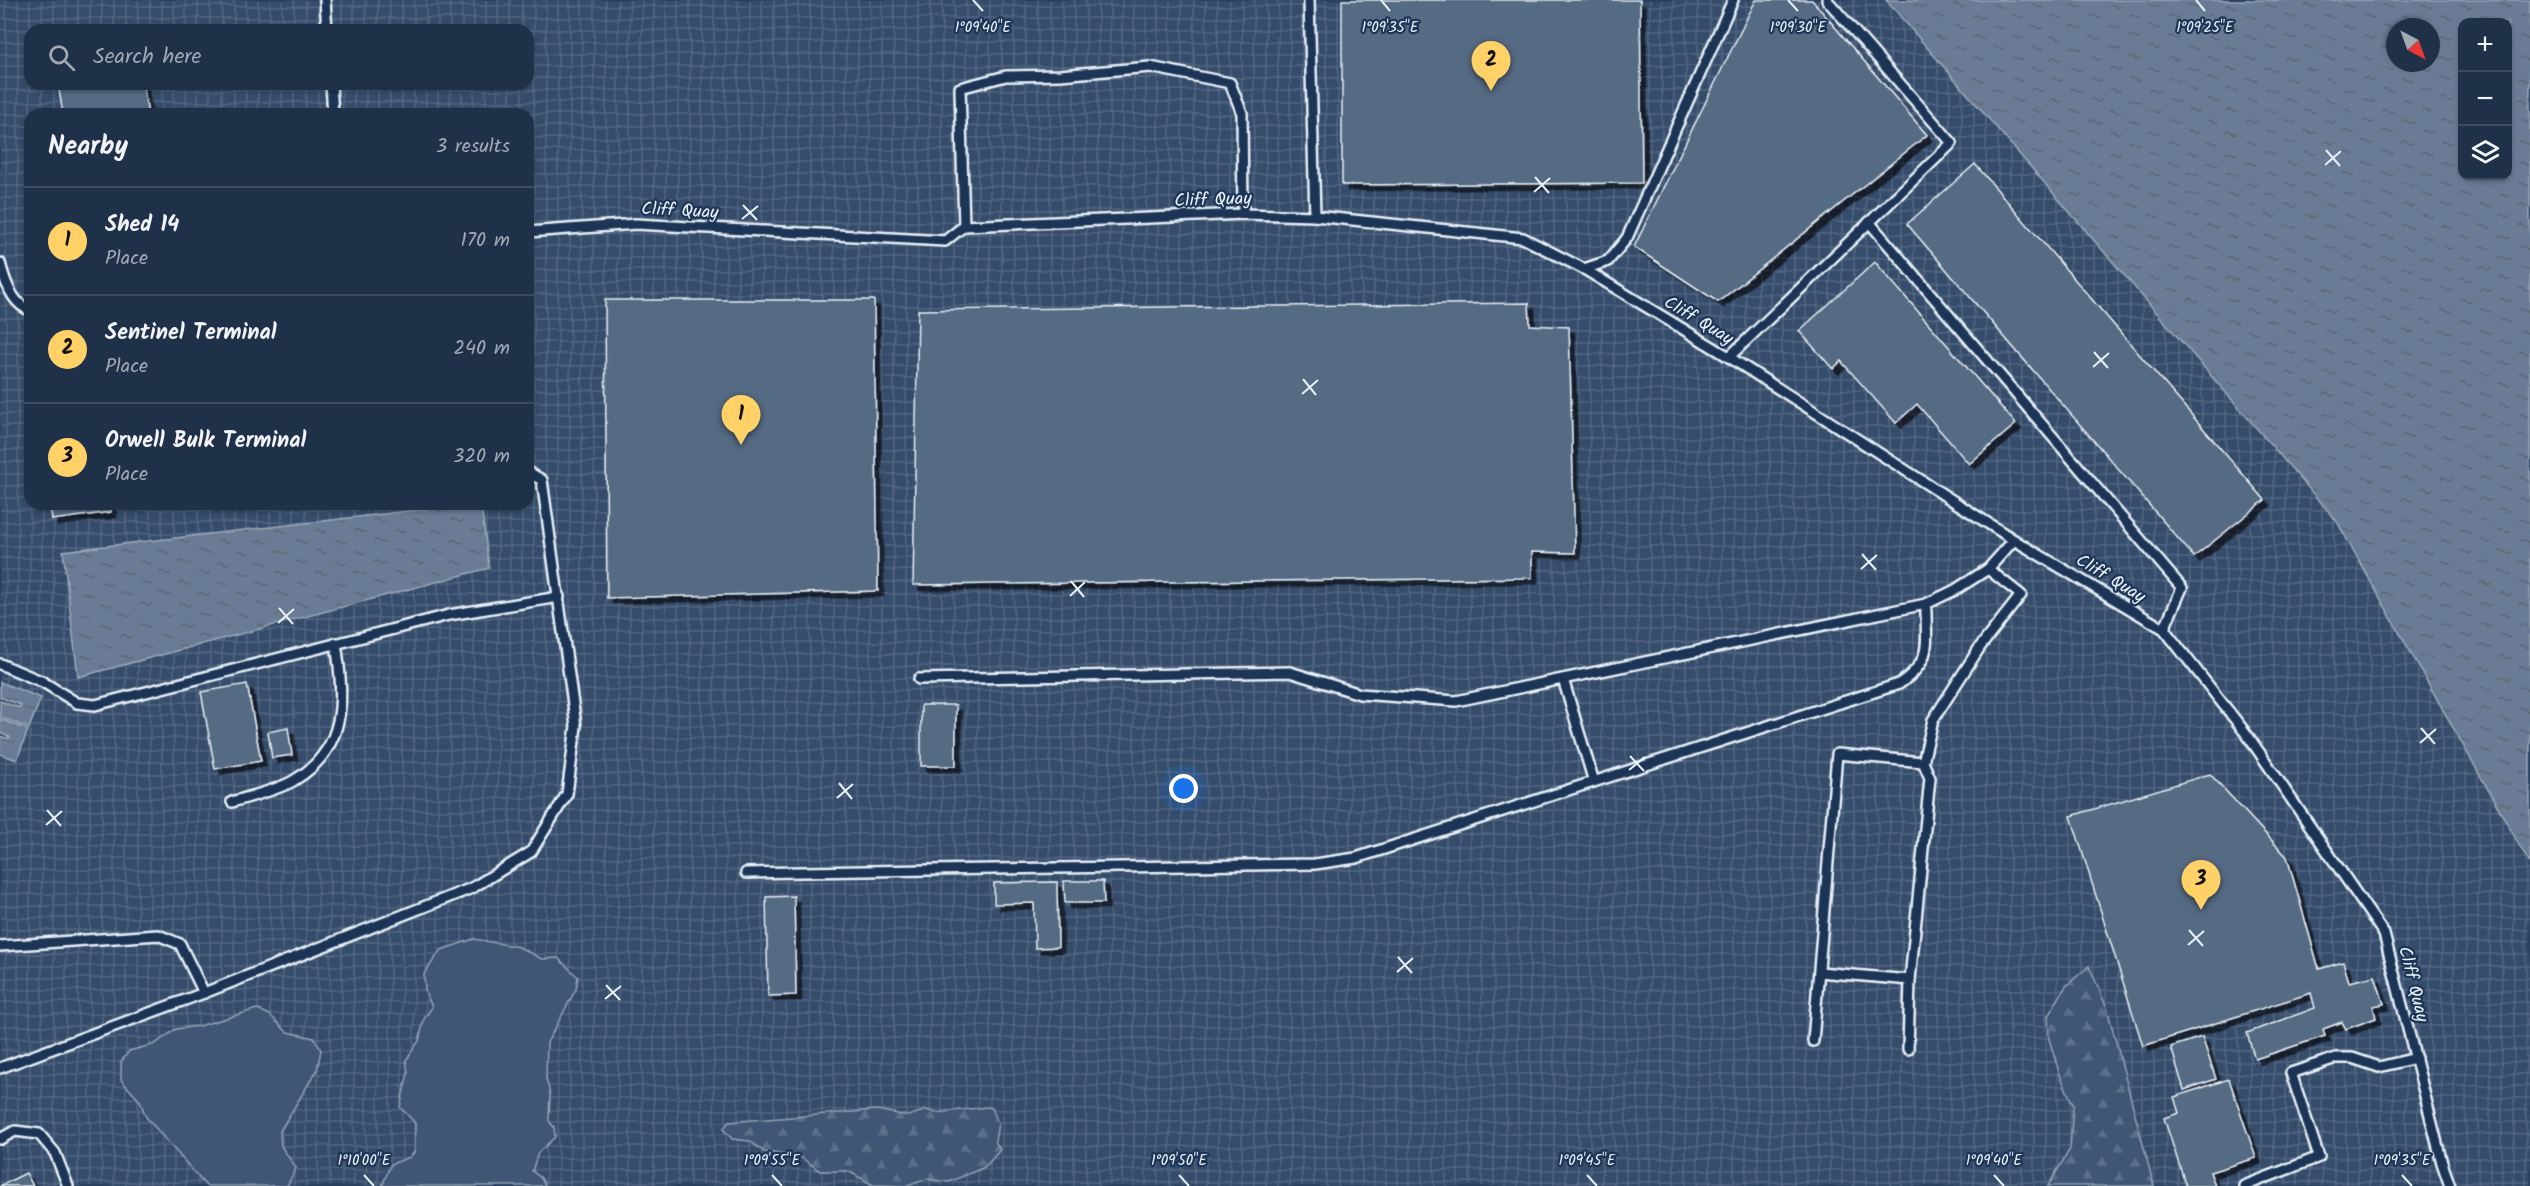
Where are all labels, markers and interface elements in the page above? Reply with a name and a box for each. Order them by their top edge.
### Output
text: 1°09'40"E [955,16,1012,40]
text: 1°09'35"E [1361,16,1420,40]
text: 1°09'30"E [1770,16,1828,40]
text: 1°09'25"E [2176,16,2235,40]
north arrow [2386,18,2440,72]
map controls [2458,18,2512,180]
button: + [2458,18,2512,72]
search box [24,24,534,90]
text: Search here [93,40,201,75]
icon: search [45,41,78,74]
pin: 2 [1472,42,1510,91]
button: − [2458,72,2512,126]
text: Nearby [48,126,128,168]
button: layers [2458,126,2512,180]
text: 3 results [436,131,510,163]
street label: Cliff Quay [1174,185,1253,216]
street label: Cliff Quay [641,195,720,228]
text: Shed 14 [105,208,179,243]
text: 1 [64,225,71,257]
text: 170 m [461,225,510,257]
text: Place [105,243,148,275]
street label: Cliff Quay [1658,289,1739,354]
text: Sentinel Terminal [105,316,277,351]
text: 2 [62,333,73,365]
text: 240 m [453,333,510,365]
text: Place [105,351,148,383]
pin: 1 [722,396,760,445]
text: Orwell Bulk Terminal [105,424,306,459]
text: 3 [62,441,73,473]
text: 320 m [453,441,510,473]
text: Place [105,459,148,491]
street label: Cliff Quay [2070,547,2151,612]
your location [1169,774,1198,803]
pin: 3 [2182,860,2220,910]
street label: Cliff Quay [2389,943,2436,1026]
text: 1°10'00"E [338,1149,392,1173]
text: 1°09'55"E [744,1149,802,1173]
text: 1°09'50"E [1151,1149,1208,1173]
text: 1°09'45"E [1559,1149,1617,1173]
text: 1°09'40"E [1966,1149,2023,1173]
text: 1°09'35"E [2373,1149,2432,1173]

